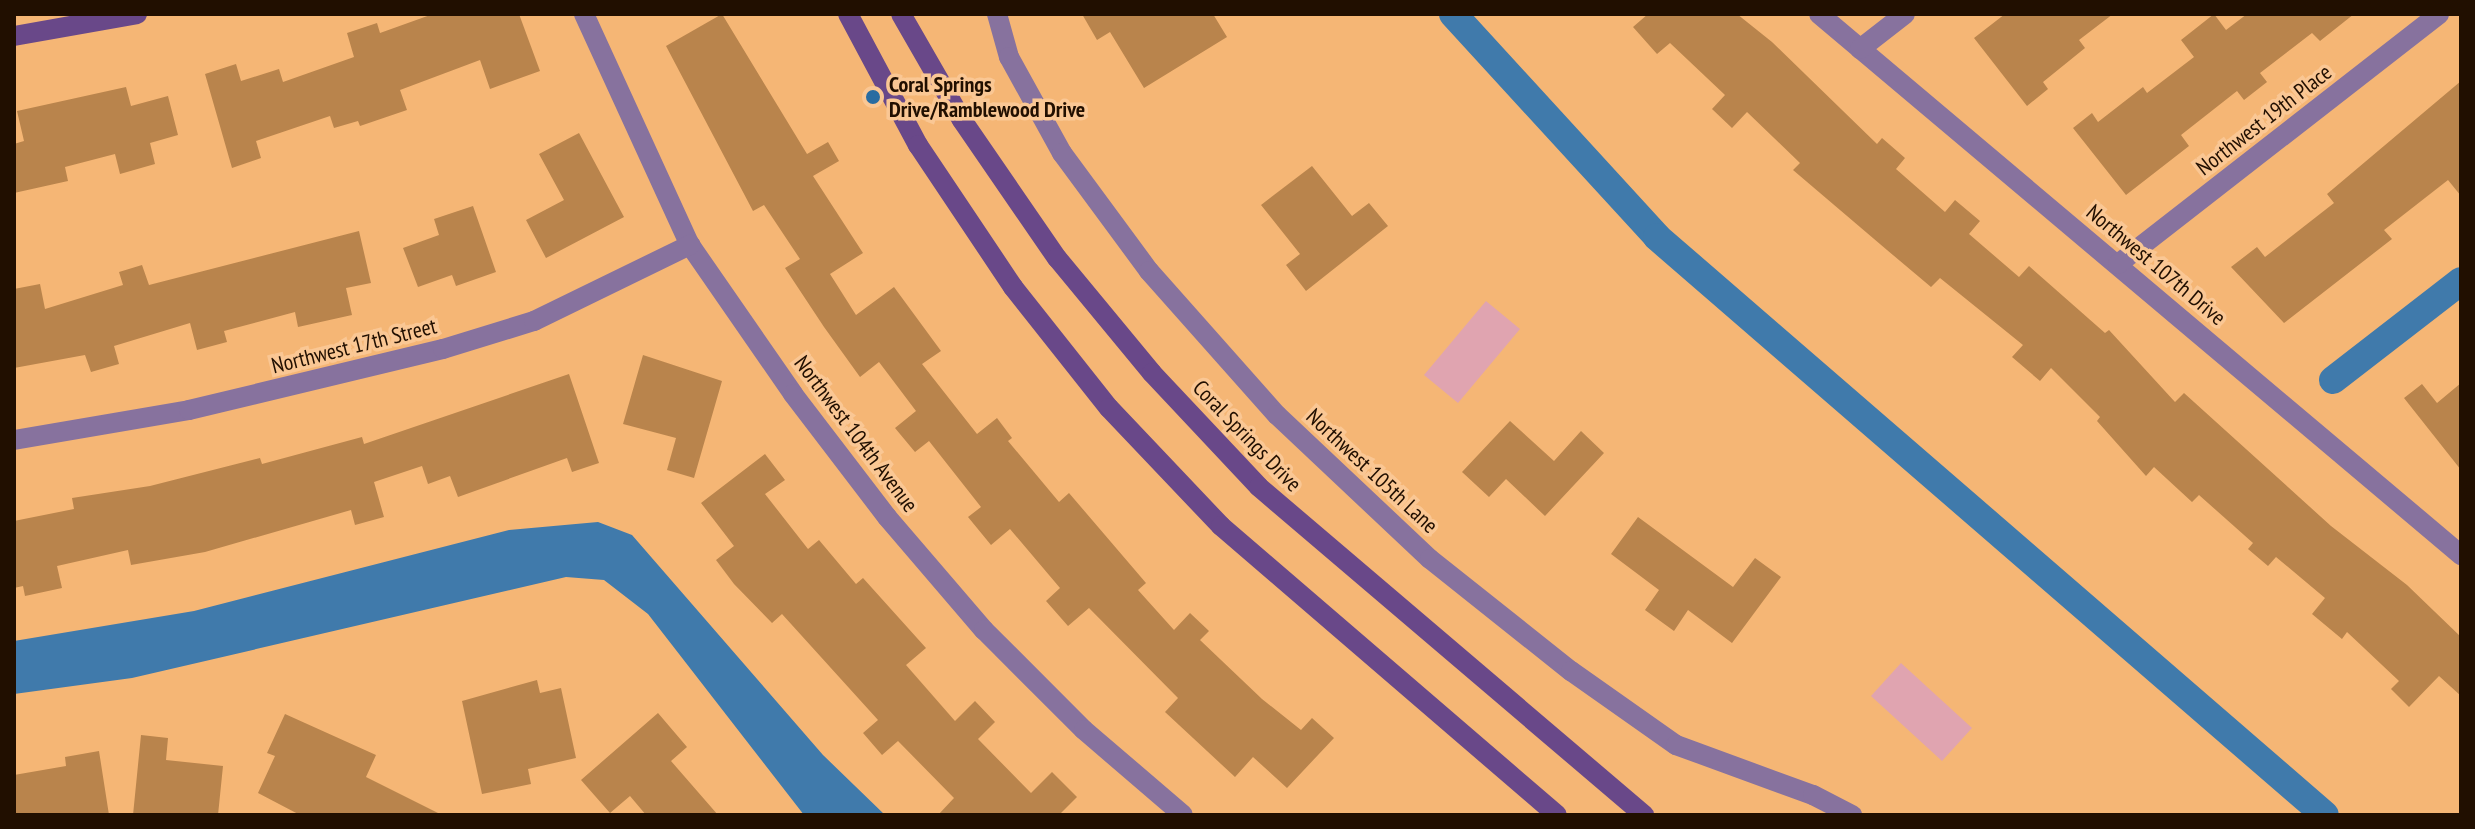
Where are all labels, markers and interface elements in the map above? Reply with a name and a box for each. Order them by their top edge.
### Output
street label: Northwest 19th Place [2191,59,2337,181]
place label: Coral Springs Drive/Ramblewood Drive [889,71,1085,122]
marker: Coral Springs Drive/Ramblewood Drive [864,88,882,106]
street label: Northwest 107th Drive [2081,199,2231,331]
street label: Northwest 17th Street [269,313,439,379]
street label: Northwest 104th Avenue [788,350,924,518]
street label: Coral Springs Drive [1187,375,1307,497]
street label: Northwest 105th Lane [1301,403,1443,539]

